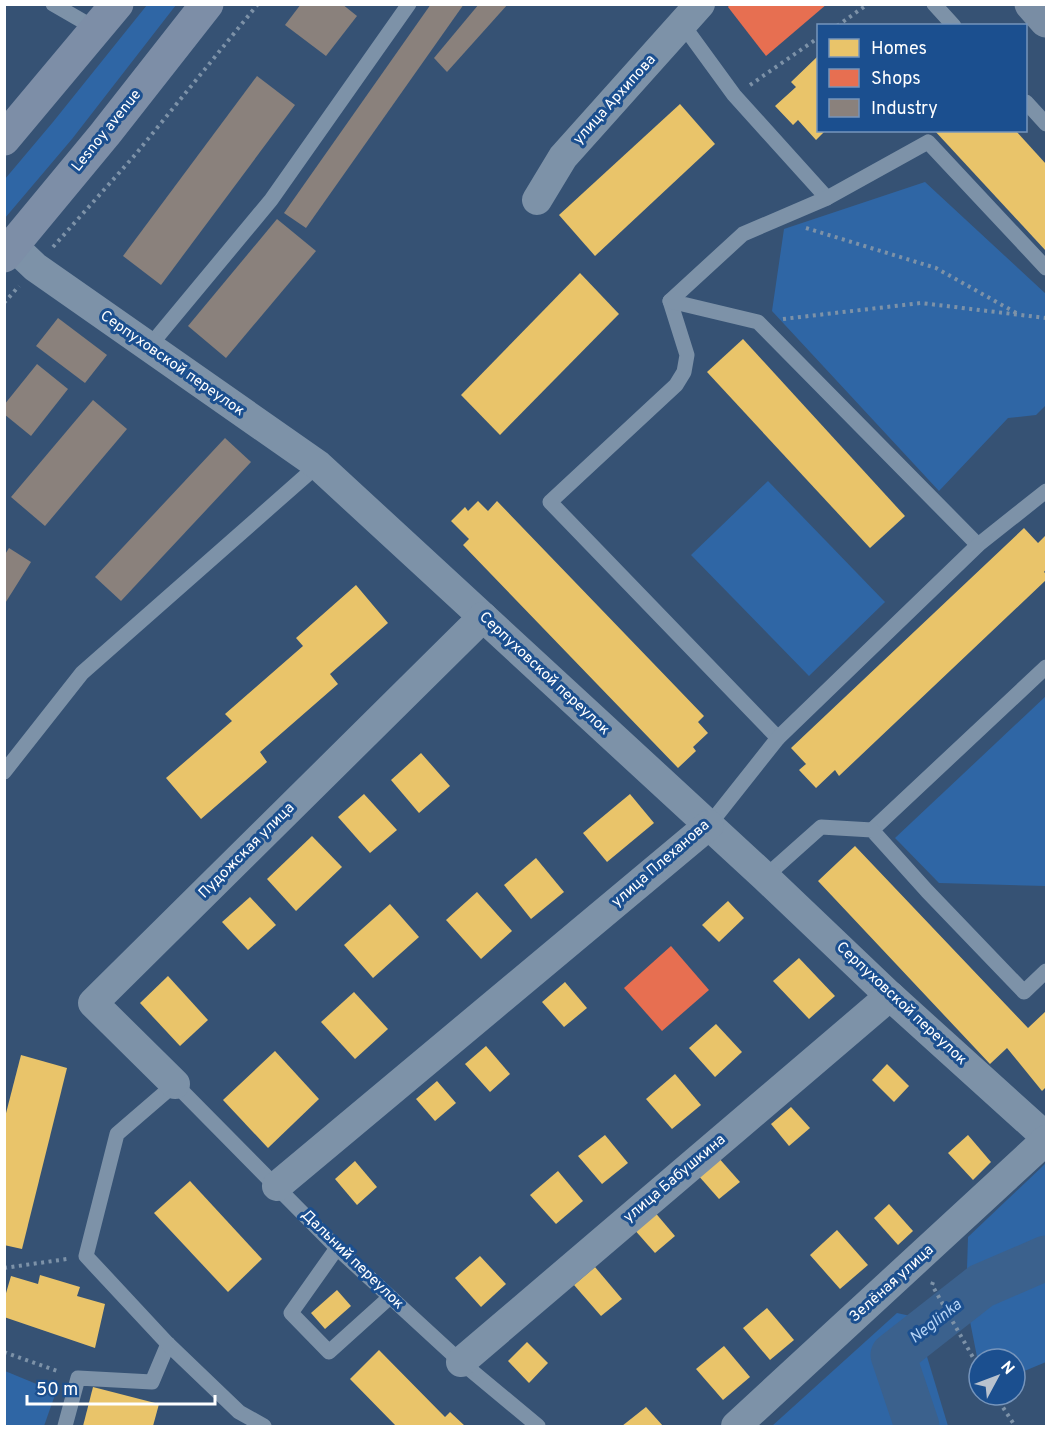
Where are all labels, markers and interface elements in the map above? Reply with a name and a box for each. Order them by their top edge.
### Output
legend [817,24,1027,132]
text: Homes [871,38,927,61]
street label: улица Архипова [569,51,661,149]
text: Shops [871,68,921,91]
street label: Lesnoy avenue [68,86,146,176]
text: Industry [871,98,938,121]
street label: Серпуховской переулок [96,307,248,421]
street label: Серпуховской переулок [475,608,613,740]
street label: Пудожская улица [195,799,299,903]
street label: улица Плеханова [608,816,714,912]
street label: Серпуховской переулок [832,938,970,1070]
street label: улица Бабушкина [620,1131,730,1227]
street label: Дальний переулок [297,1206,407,1314]
street label: Зелёная улица [846,1241,938,1327]
water label: Neglinka [906,1295,967,1349]
north arrow [967,1347,1027,1407]
text: N [995,1358,1018,1379]
scale bar [27,1368,214,1406]
text: 50 m [36,1379,78,1402]

